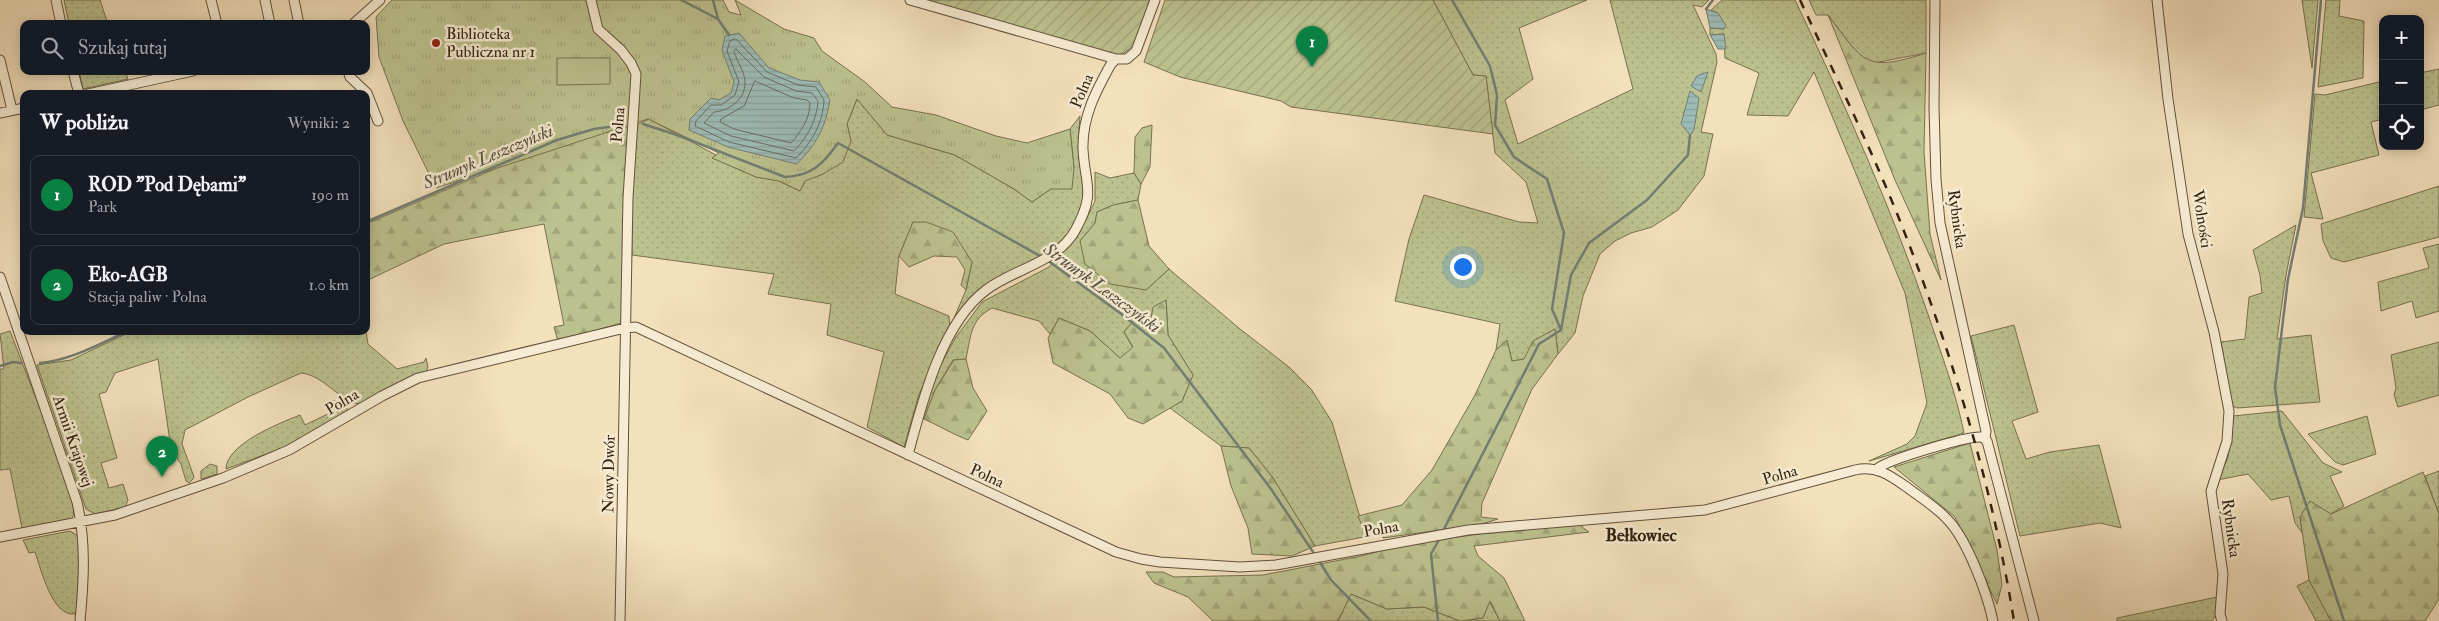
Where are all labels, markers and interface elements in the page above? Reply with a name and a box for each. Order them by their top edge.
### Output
map controls [2379,15,2424,150]
button: + [2379,15,2424,60]
search box [20,20,370,75]
place label: Biblioteka Publiczna nr 1 [446,24,535,62]
pin: 1 [1296,26,1328,67]
icon: search [38,34,66,62]
text: Szukaj tutaj [78,36,167,60]
marker: Biblioteka Publiczna nr 1 [430,37,442,49]
button: − [2379,60,2424,105]
street label: Polna [1066,70,1098,111]
button: locate [2379,105,2424,150]
street label: Polna [606,106,630,144]
text: W pobliżu [40,109,129,136]
text: Wyniki: 2 [288,113,350,133]
water label: Strumyk Leszczyński [418,119,557,195]
text: ROD "Pod Dębami" [88,173,246,197]
text: 1 [54,185,60,205]
text: 190 m [311,185,349,205]
street label: Wolności [2187,187,2216,250]
street label: Rybnicka [1943,188,1971,250]
text: Park [88,197,117,217]
water label: Strumyk Leszczyński [1038,237,1165,338]
your location [1450,254,1476,280]
text: Eko-AGB [88,263,168,287]
text: 2 [53,275,61,295]
text: 1.0 km [309,275,349,295]
text: Stacja paliw · Polna [88,287,207,307]
street label: Polna [322,384,363,420]
street label: Armii Krajowej [48,392,98,489]
street label: Nowy Dwór [598,435,620,513]
pin: 2 [146,436,178,477]
street label: Polna [967,459,1008,493]
street label: Polna [1760,460,1800,490]
street label: Rybnicka [2217,497,2245,559]
street label: Polna [1362,516,1401,542]
district label: Bełkowiec [1605,524,1677,547]

